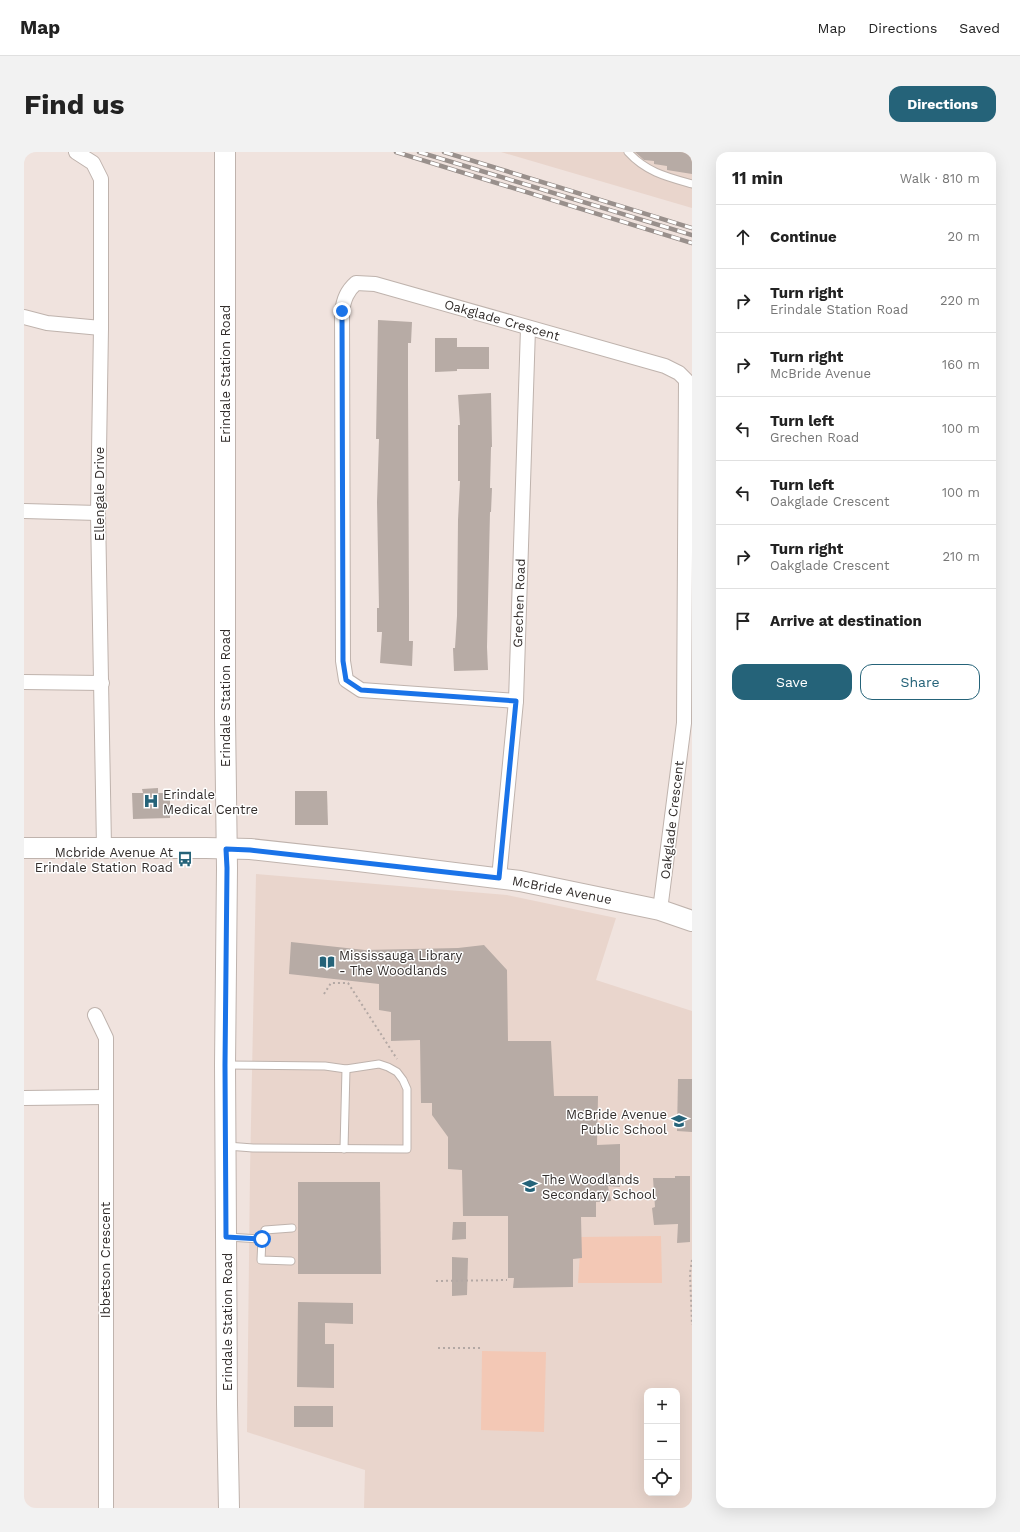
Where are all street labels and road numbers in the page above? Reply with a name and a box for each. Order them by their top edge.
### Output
street label: Oakglade Crescent [443,296,562,344]
street label: Erindale Station Road [218,305,233,443]
street label: Ellengale Drive [92,447,107,541]
street label: Grechen Road [510,558,528,648]
street label: Erindale Station Road [218,629,233,767]
street label: Oakglade Crescent [657,759,687,880]
street label: McBride Avenue [511,873,613,907]
street label: Ibbetson Crescent [98,1201,113,1318]
street label: Erindale Station Road [220,1253,235,1391]

